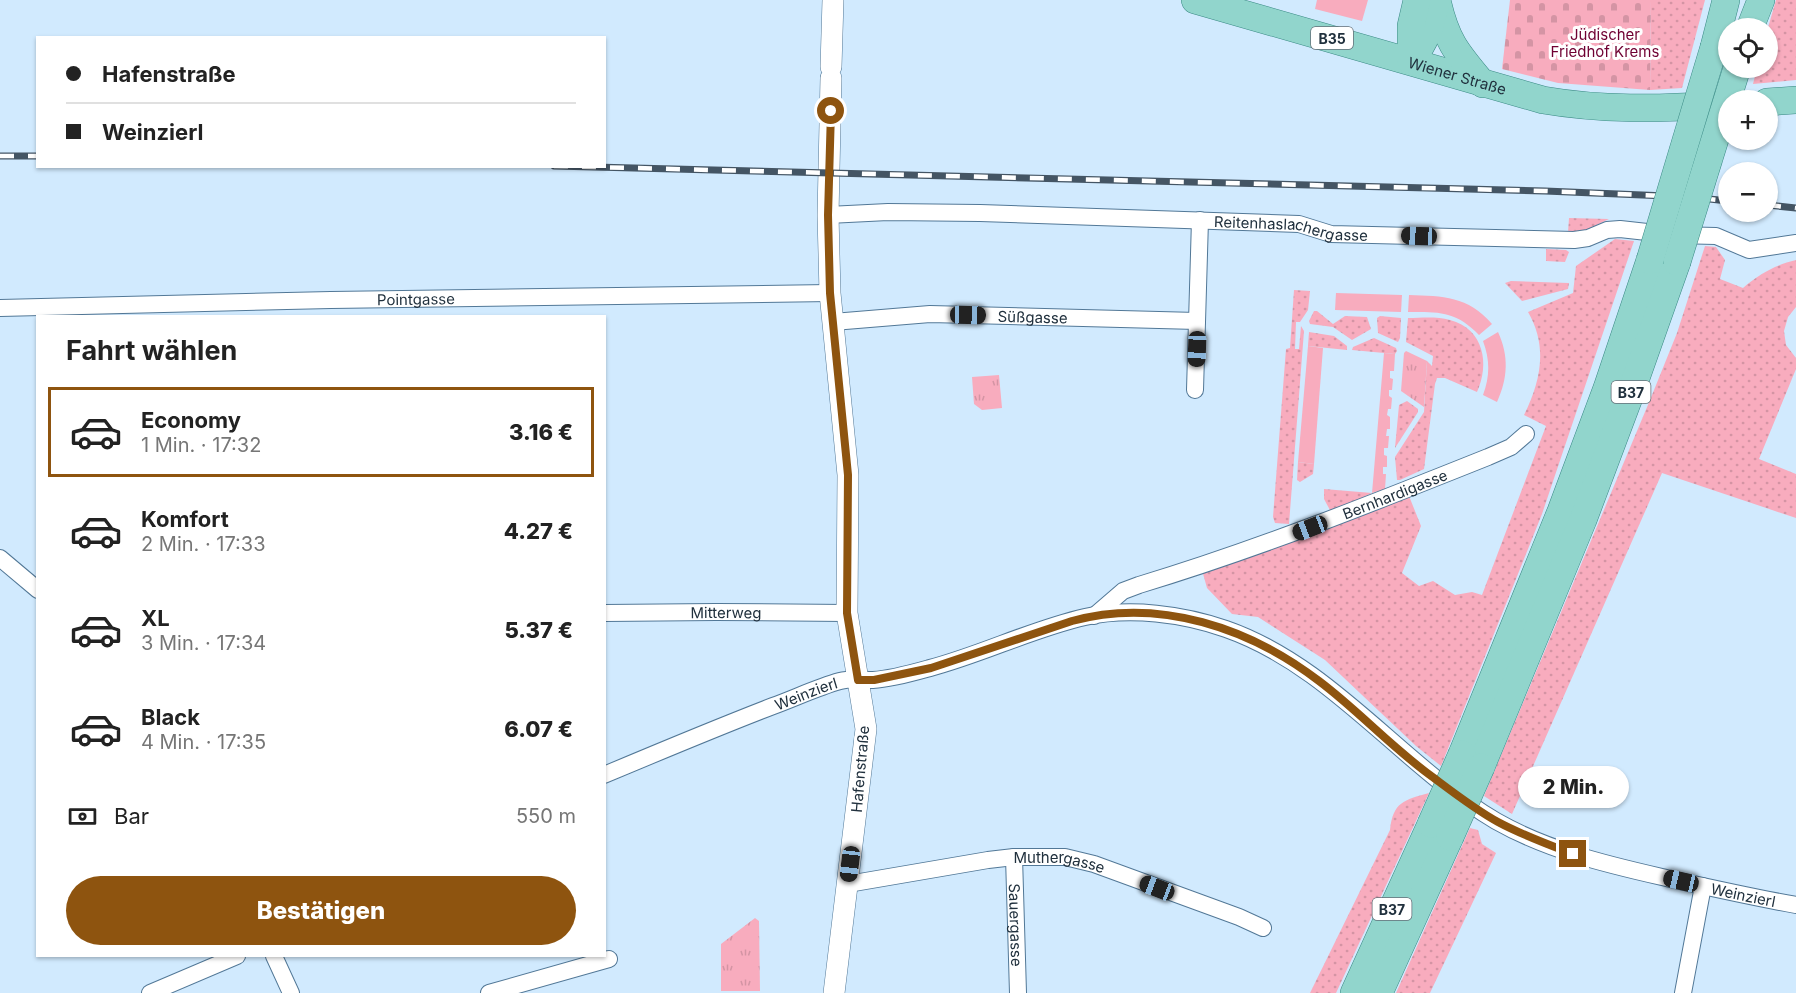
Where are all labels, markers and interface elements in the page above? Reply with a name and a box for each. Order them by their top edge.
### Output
map controls [1718,18,1778,222]
button: locate [1718,18,1778,78]
park label: Jüdischer Friedhof Krems [1551,25,1659,61]
road number: B35 [1311,27,1353,49]
street label: Wiener Straße [1406,52,1509,99]
text: Hafenstraße [102,61,236,87]
button: + [1718,90,1778,150]
route start [817,97,844,124]
text: Weinzierl [102,119,203,145]
button: − [1718,162,1778,222]
street label: Reitenhaslachergasse [1214,212,1368,244]
car [1401,226,1437,246]
street label: Pointgasse [377,289,455,309]
car [950,306,986,324]
street label: Süßgasse [997,306,1068,327]
car [1187,331,1207,367]
text: Fahrt wählen [66,334,237,367]
road number: B37 [1612,381,1650,403]
icon: car [69,405,123,459]
text: Economy [141,407,241,433]
text: 3.16 € [509,419,573,445]
text: 1 Min. · 17:32 [141,433,261,457]
street label: Bernhardigasse [1340,465,1450,523]
icon: car [69,504,123,558]
text: Komfort [141,506,229,532]
car [1290,513,1330,543]
text: 4.27 € [504,518,573,544]
text: 2 Min. · 17:33 [141,532,266,556]
street label: Mitterweg [690,602,762,622]
icon: car [69,603,123,657]
text: XL [141,605,170,631]
text: 5.37 € [504,617,573,643]
text: 3 Min. · 17:34 [141,631,266,655]
street label: Weinzierl [772,673,840,714]
icon: car [69,702,123,756]
text: Black [141,704,200,730]
text: 6.07 € [504,716,573,742]
street label: Hafenstraße [847,725,873,813]
text: 4 Min. · 17:35 [141,730,266,754]
callout: 2 Min. [1518,767,1628,809]
text: 2 Min. [1543,775,1604,799]
icon: cash [66,800,99,833]
text: Bar [114,803,149,829]
text: 550 m [516,804,576,828]
route end [1559,840,1586,867]
car [839,845,861,883]
street label: Muthergasse [1013,847,1108,877]
car [1661,868,1701,894]
car [1137,873,1177,903]
button: Bestätigen [66,876,576,945]
street label: Weinzierl [1709,879,1777,911]
street label: Sauergasse [1005,883,1027,967]
road number: B37 [1372,898,1412,920]

